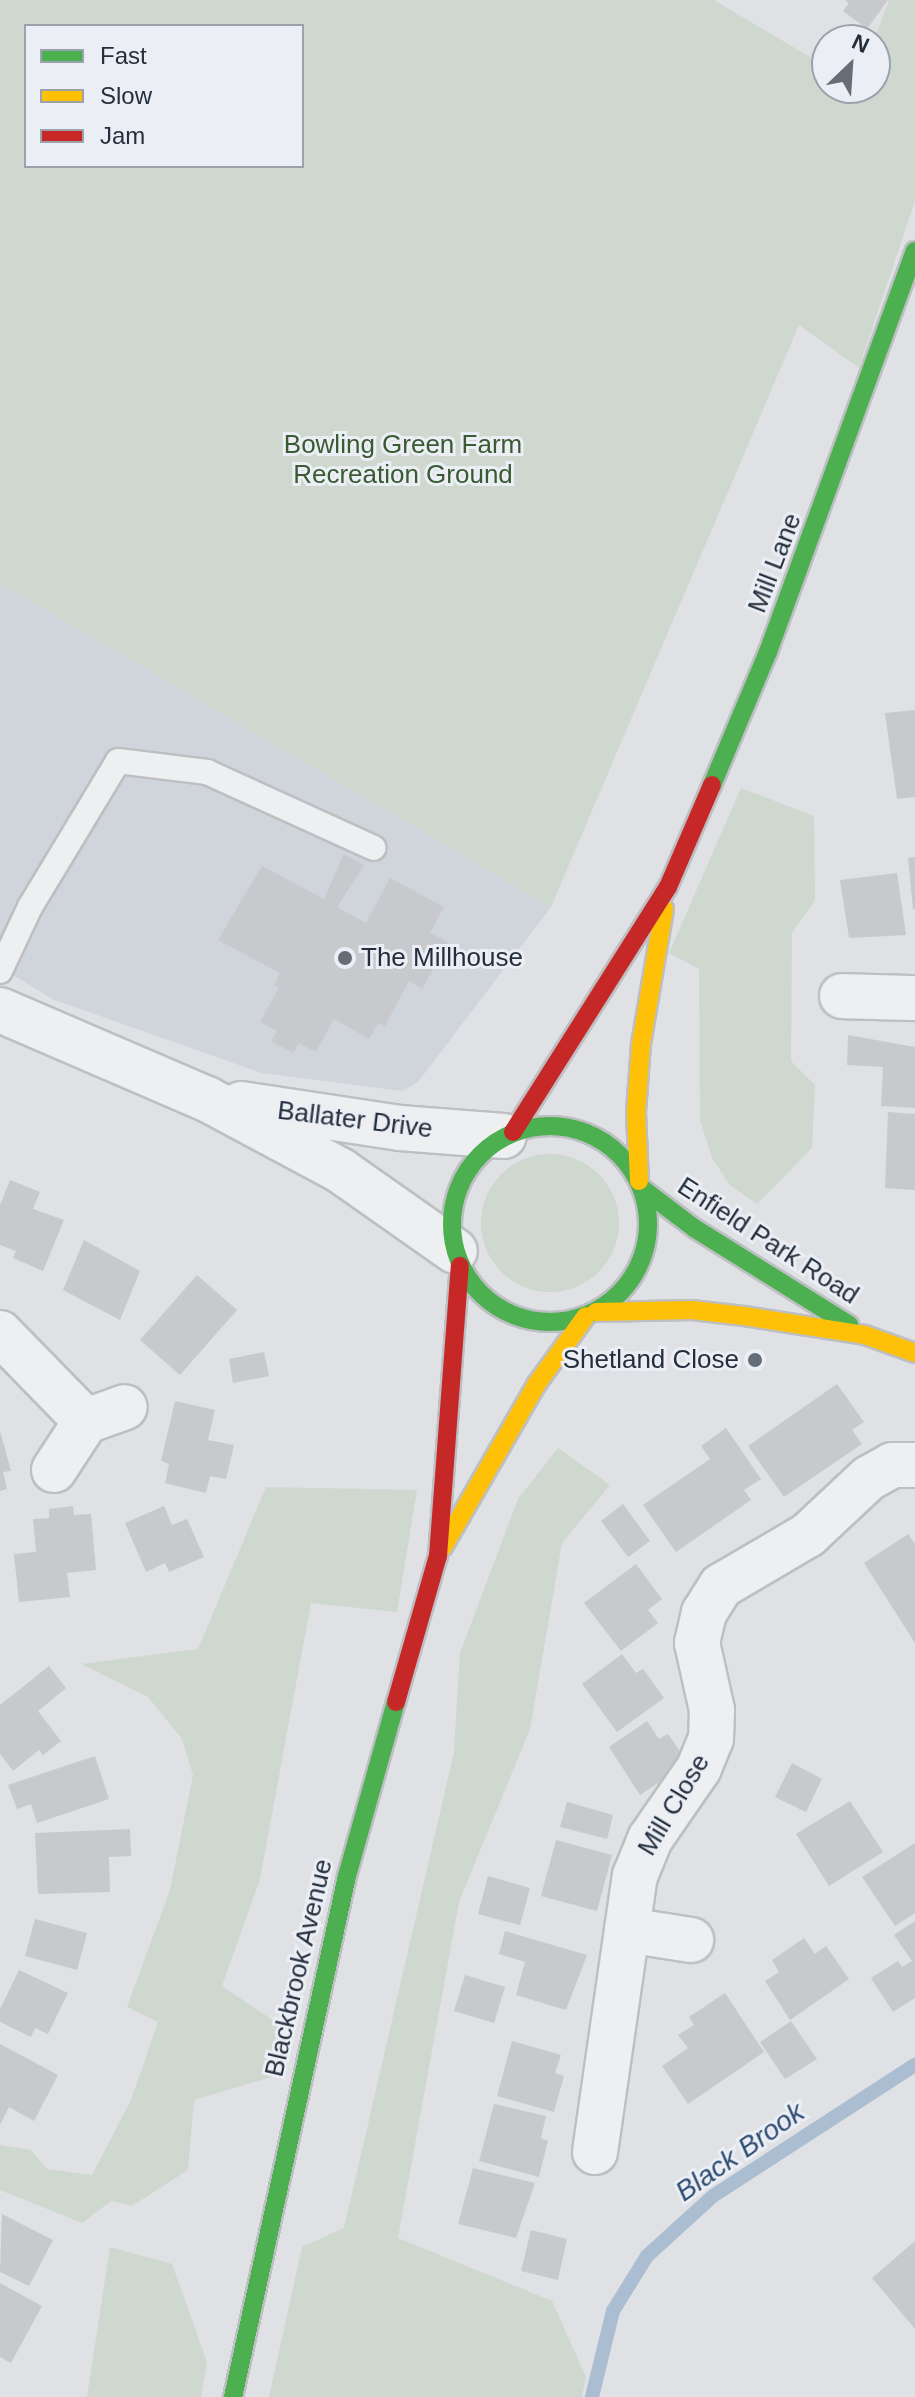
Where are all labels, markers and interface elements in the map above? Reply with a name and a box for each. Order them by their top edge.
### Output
legend [24,24,304,168]
north arrow [811,24,891,104]
text: N [848,29,873,58]
text: Fast [100,42,147,69]
text: Slow [100,82,152,109]
text: Jam [100,122,145,149]
park label: Bowling Green Farm Recreation Ground [284,429,522,490]
street label: Mill Lane [742,509,808,617]
place label: The Millhouse [361,942,523,974]
marker: The Millhouse [336,949,354,967]
street label: Ballater Drive [276,1095,434,1145]
street label: Enfield Park Road [672,1171,864,1311]
place label: Shetland Close [563,1344,739,1376]
marker: Shetland Close [746,1351,764,1369]
street label: Mill Close [632,1749,716,1861]
street label: Blackbrook Avenue [259,1856,339,2080]
water label: Black Brook [669,2095,811,2209]

